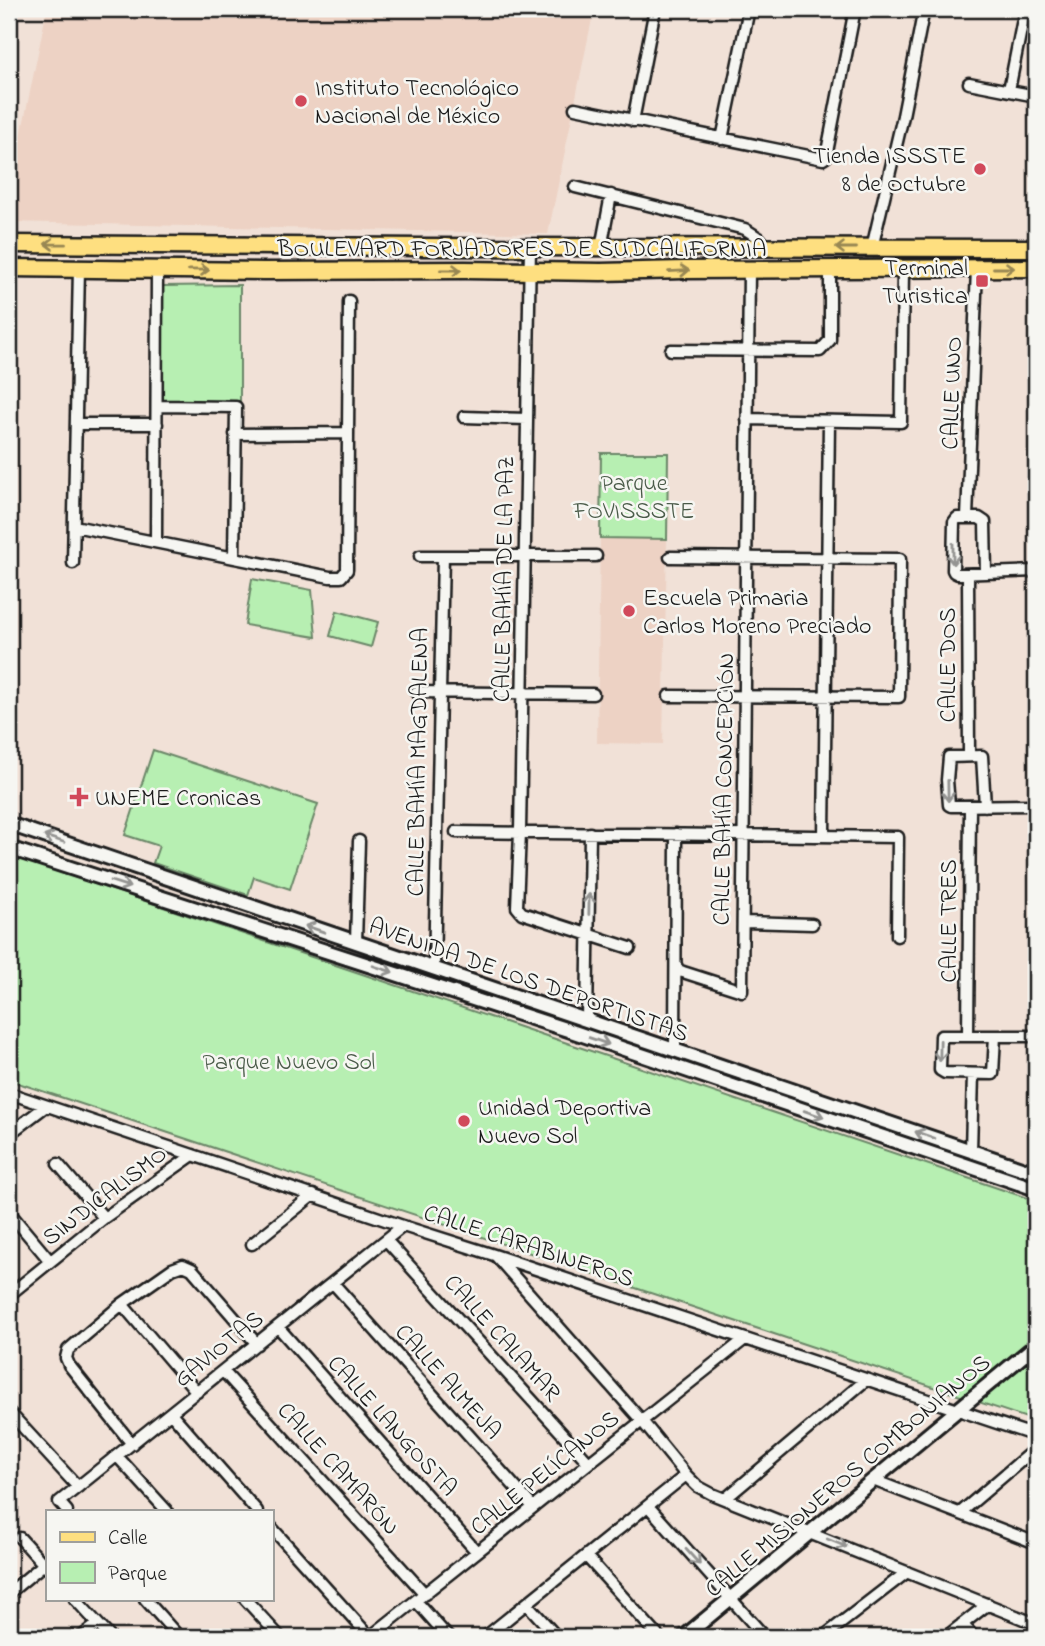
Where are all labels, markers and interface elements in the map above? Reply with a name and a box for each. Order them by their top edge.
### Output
place label: Instituto Tecnológico Nacional de México [315,72,519,135]
marker: Instituto Tecnológico Nacional de México [293,93,309,109]
place label: Tienda ISSSTE 8 de Octubre [813,140,966,203]
marker: Tienda ISSSTE 8 de Octubre [972,161,988,177]
street label: BOULEVARD FORJADORES DE SUDCALIFORNIA [276,233,767,268]
one-way arrow [43,237,66,251]
one-way arrow [834,241,857,255]
place label: Terminal Turistica [882,252,968,315]
one-way arrow [993,262,1016,275]
one-way arrow [188,263,211,277]
one-way arrow [440,263,463,277]
one-way arrow [667,264,690,277]
marker: Terminal Turistica [974,273,990,289]
street label: CALLE UNO [934,336,973,450]
street label: CALLE BAHÍA DE LA PAZ [486,456,525,702]
park label: Parque FOVISSSTE [573,467,694,530]
one-way arrow [946,542,960,565]
place label: Escuela Primaria Carlos Moreno Preciado [643,582,871,645]
marker: Escuela Primaria Carlos Moreno Preciado [621,603,637,619]
street label: CALLE DOS [932,607,967,723]
street label: CALLE BAHÍA MAGDALENA [400,627,439,897]
street label: CALLE BAHÍA CONCEPCIÓN [706,652,745,926]
one-way arrow [941,779,954,802]
place label: UNEME Cronicas [95,782,261,817]
marker: UNEME Cronicas [69,787,89,807]
one-way arrow [43,832,65,844]
street label: CALLE TRES [933,859,968,983]
one-way arrow [109,879,131,891]
one-way arrow [582,893,596,916]
street label: AVENIDA DE LOS DEPORTISTAS [364,910,693,1053]
one-way arrow [305,922,327,934]
one-way arrow [372,964,394,977]
one-way arrow [588,1035,610,1048]
one-way arrow [934,1039,947,1062]
park label: Parque Nuevo Sol [203,1046,375,1081]
place label: Unidad Deportiva Nuevo Sol [478,1092,651,1155]
one-way arrow [803,1109,825,1121]
marker: Unidad Deportiva Nuevo Sol [456,1113,472,1129]
one-way arrow [915,1128,937,1140]
street label: SINDICALISMO [36,1138,175,1256]
street label: CALLE CARABINEROS [418,1197,638,1298]
street label: CALLE CALAMAR [434,1267,568,1411]
street label: GAVIOTAS [167,1303,272,1397]
street label: CALLE ALMEJA [385,1317,509,1448]
street label: CALLE MISIONEROS COMBONIANOS [698,1347,999,1607]
street label: CALLE LANGOSTA [318,1348,464,1505]
street label: CALLE CAMARÓN [268,1395,407,1544]
street label: CALLE PELÍCANOS [463,1403,628,1545]
legend [46,1510,273,1600]
text: Calle [108,1524,148,1554]
one-way arrow [825,1538,847,1551]
one-way arrow [685,1548,701,1566]
text: Parque [108,1560,167,1590]

